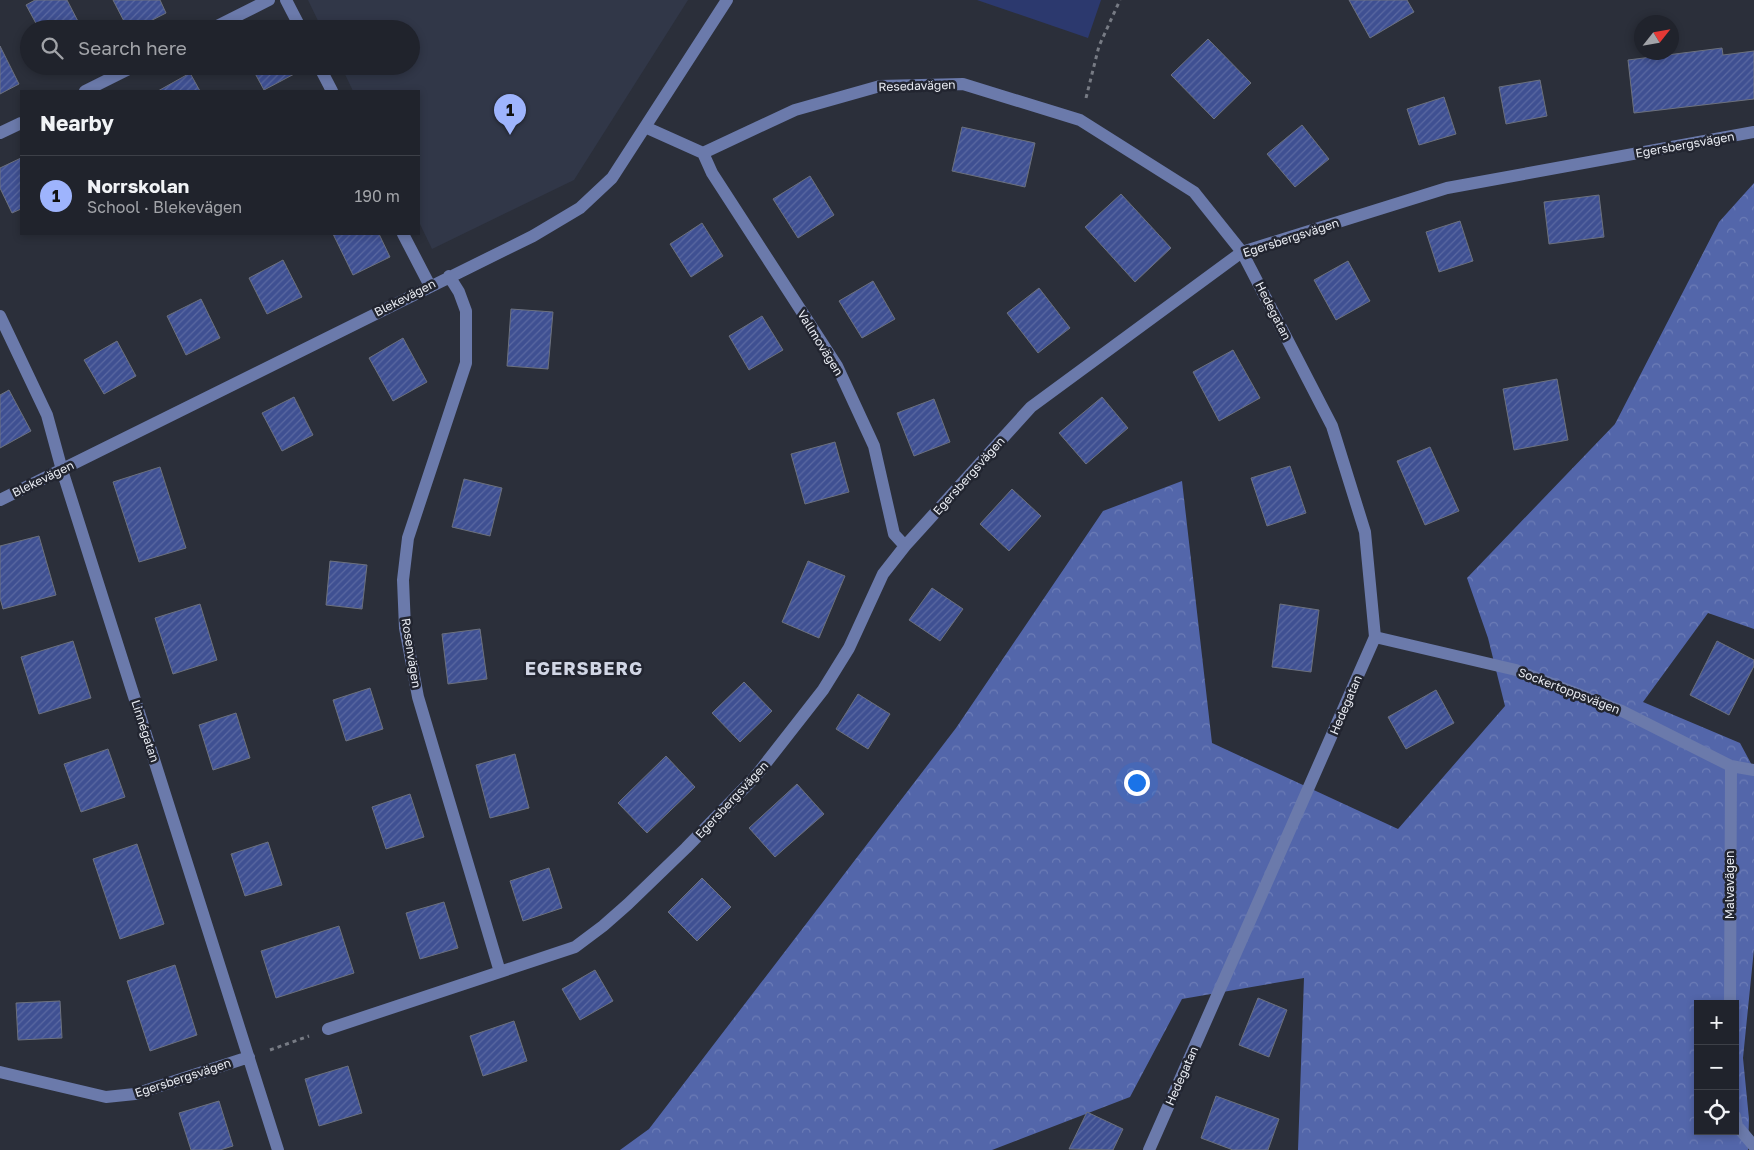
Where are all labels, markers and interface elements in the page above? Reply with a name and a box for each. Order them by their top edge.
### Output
north arrow [1634,15,1679,60]
search box [20,20,420,75]
icon: search [38,34,66,62]
text: Search here [78,36,187,59]
street label: Resedavägen [878,77,956,94]
pin: 1 [494,94,526,135]
text: Nearby [40,110,114,136]
street label: Egersbergsvägen [1634,128,1736,161]
text: Norrskolan [87,174,189,197]
text: 1 [52,186,60,206]
text: 190 m [354,186,400,206]
text: School · Blekevägen [87,197,242,217]
street label: Egersbergsvägen [1241,215,1341,260]
street label: Blekevägen [372,276,438,319]
street label: Hedegatan [1252,279,1295,342]
street label: Vallmovägen [794,307,846,378]
street label: Egersbergsvägen [930,433,1008,518]
street label: Blekevägen [9,457,76,500]
street label: Rosenvägen [399,617,424,689]
district label: EGERSBERG [525,657,643,679]
street label: Sockertoppsvägen [1516,664,1622,717]
street label: Hedegatan [1326,673,1365,737]
street label: Linnégatan [128,698,163,764]
street label: Egersbergsvägen [692,758,771,841]
your location [1124,770,1150,796]
street label: Malvavägen [1722,851,1737,919]
map controls [1694,1000,1739,1135]
button: + [1694,1000,1739,1045]
street label: Hedegatan [1162,1044,1201,1108]
button: − [1694,1045,1739,1090]
street label: Egersbergsvägen [133,1055,233,1100]
button: locate [1694,1090,1739,1135]

